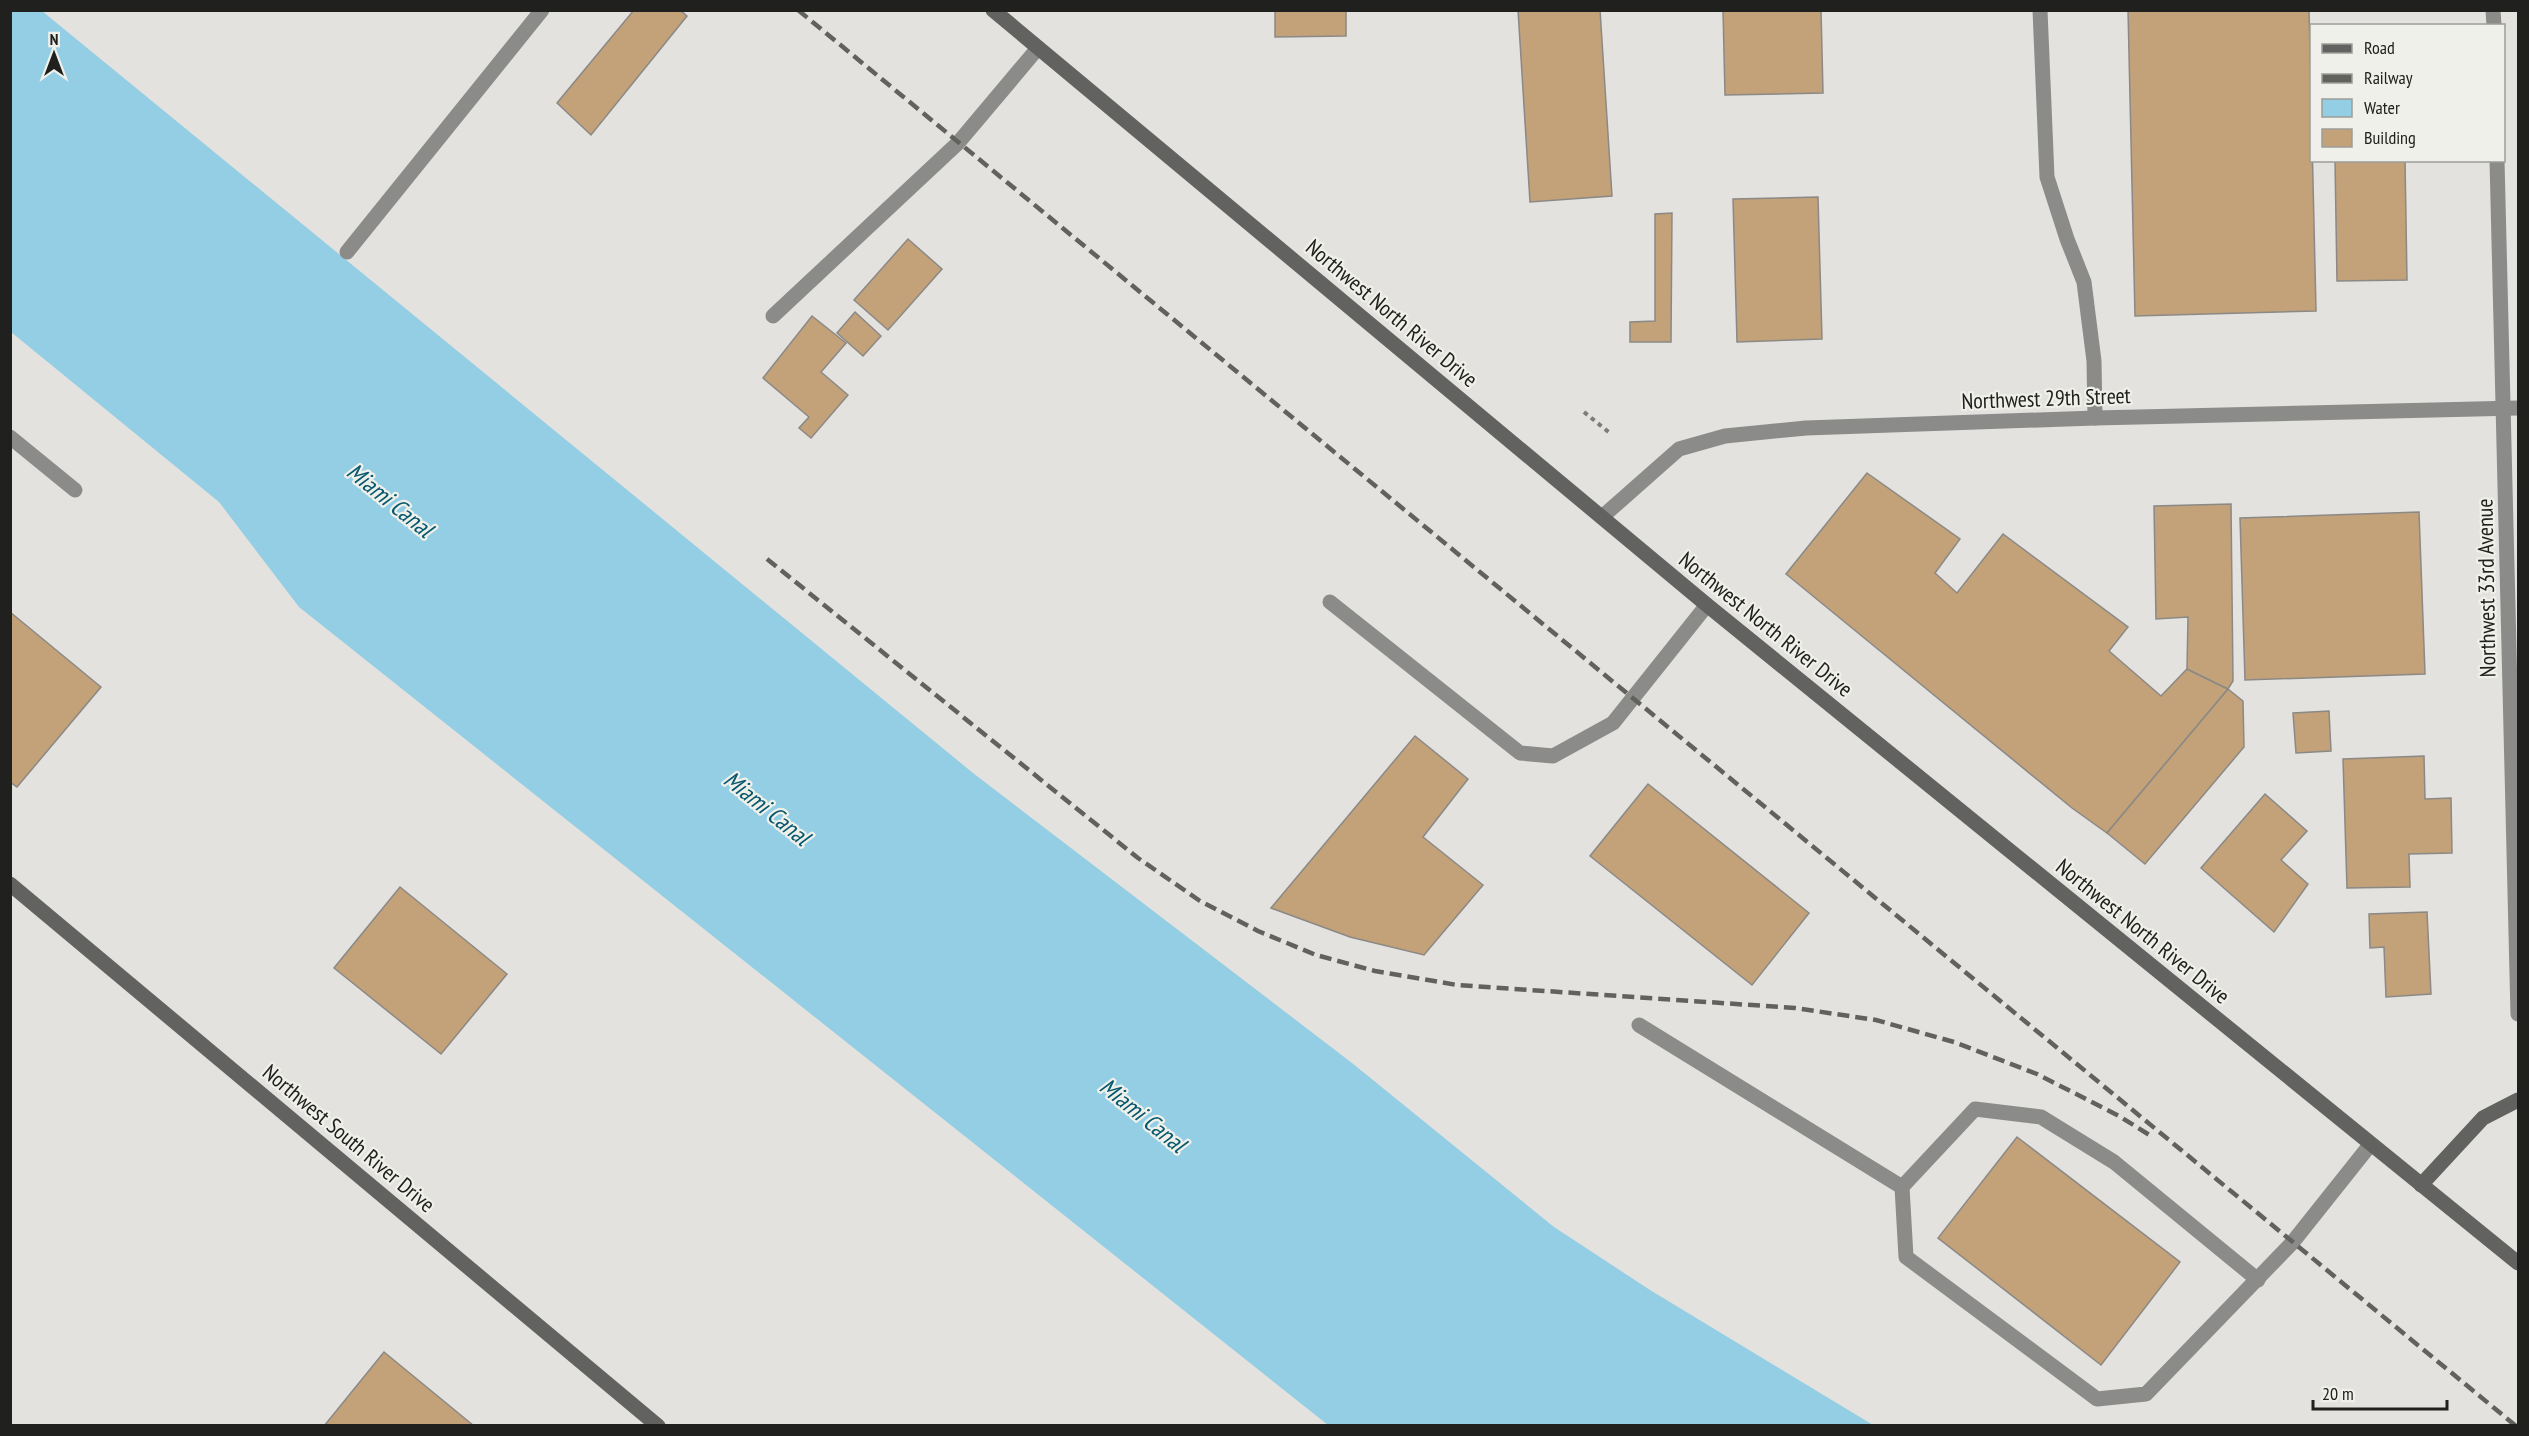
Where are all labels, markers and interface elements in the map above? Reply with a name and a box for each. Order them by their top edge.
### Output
north arrow [24,24,84,84]
legend [2310,24,2505,162]
text: N [50,29,58,49]
text: Road [2364,36,2395,59]
text: Railway [2364,66,2413,89]
text: Water [2364,96,2400,119]
text: Building [2364,126,2416,149]
street label: Northwest North River Drive [1300,233,1484,393]
street label: Northwest 29th Street [1961,381,2131,415]
water label: Miami Canal [341,456,441,546]
street label: Northwest 33rd Avenue [2470,498,2502,678]
street label: Northwest North River Drive [1673,545,1859,703]
water label: Miami Canal [718,764,818,854]
street label: Northwest North River Drive [2050,852,2236,1010]
street label: Northwest South River Drive [257,1058,441,1218]
water label: Miami Canal [1094,1071,1194,1161]
scale bar [2313,1373,2446,1411]
text: 20 m [2322,1382,2354,1405]

